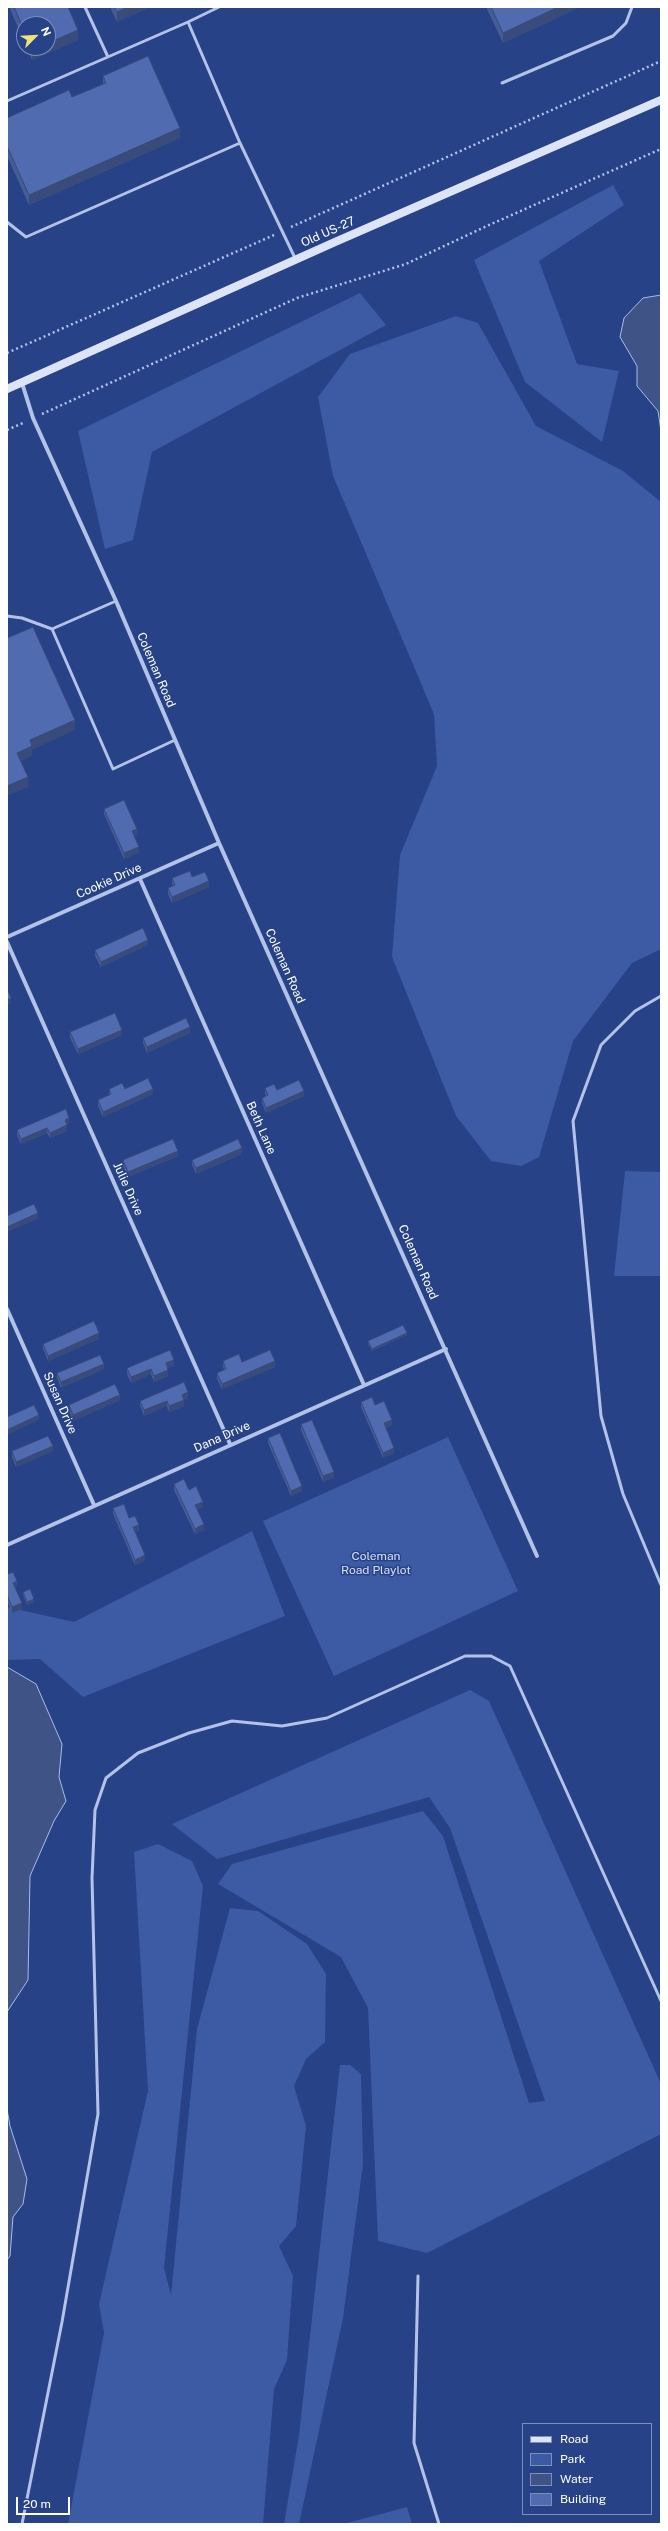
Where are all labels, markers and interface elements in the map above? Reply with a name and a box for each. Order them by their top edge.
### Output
north arrow [16,16,56,56]
text: N [39,25,53,38]
street label: Old US-27 [299,214,357,250]
street label: Coleman Road [134,630,178,710]
street label: Cookie Drive [74,860,144,902]
street label: Coleman Road [262,926,308,1006]
street label: Beth Lane [243,1099,279,1157]
street label: Julie Drive [110,1160,146,1218]
street label: Coleman Road [395,1222,441,1302]
street label: Susan Drive [40,1370,80,1436]
street label: Dana Drive [192,1418,252,1456]
park label: Coleman Road Playlot [341,1549,411,1577]
legend [522,2423,652,2515]
text: Road [560,2432,588,2446]
text: Park [560,2452,586,2466]
text: Water [560,2472,593,2486]
scale bar [18,2489,72,2515]
text: Building [560,2492,606,2506]
text: 20 m [23,2497,51,2511]

